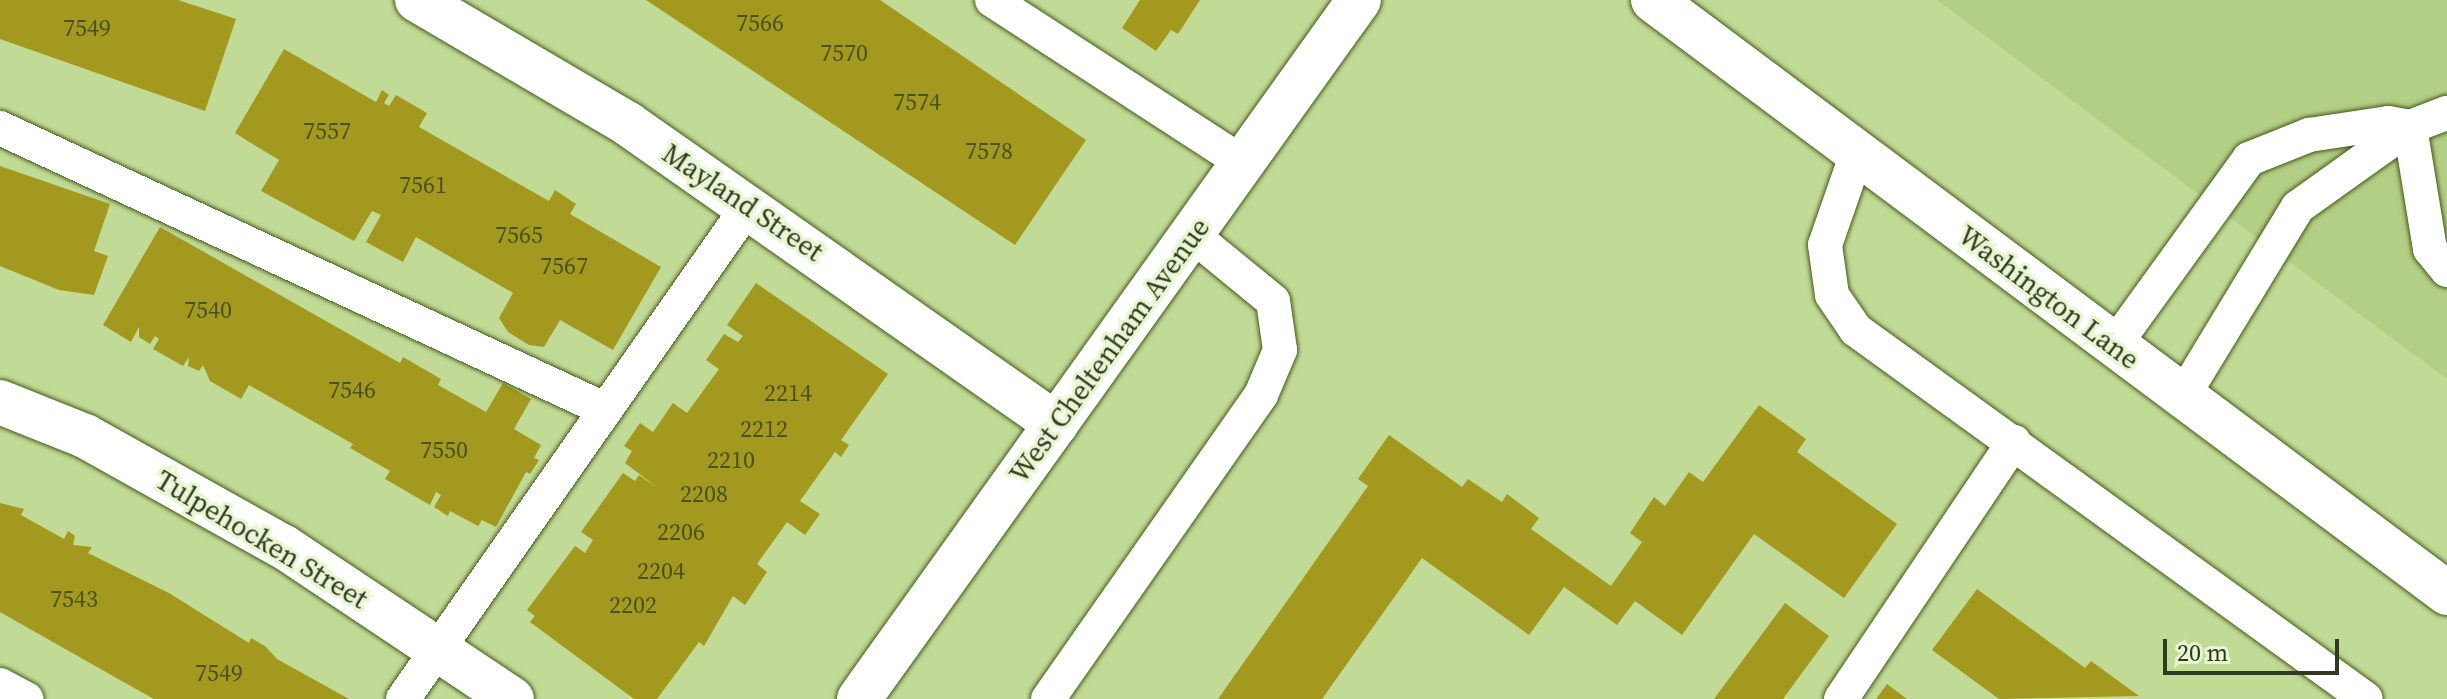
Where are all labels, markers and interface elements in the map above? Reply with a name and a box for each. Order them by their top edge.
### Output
house number: 7566 [736,9,784,37]
house number: 7549 [63,14,111,42]
house number: 7570 [820,39,868,67]
house number: 7574 [893,88,941,116]
house number: 7557 [303,117,351,145]
street label: Mayland Street [656,136,830,268]
house number: 7578 [965,137,1013,165]
house number: 7561 [399,171,447,199]
street label: West Cheltenham Avenue [1002,211,1216,489]
street label: Washington Lane [1952,218,2146,376]
house number: 7565 [495,221,543,249]
house number: 7567 [540,252,588,280]
house number: 7540 [184,296,232,324]
house number: 7546 [328,376,376,404]
house number: 2214 [764,379,812,407]
house number: 2212 [740,415,788,443]
house number: 7550 [420,436,468,464]
house number: 2210 [707,446,755,474]
street label: Tulpehocken Street [150,462,374,616]
house number: 2208 [680,480,728,508]
house number: 2206 [657,518,705,546]
house number: 2204 [637,557,685,585]
house number: 7543 [50,585,98,613]
house number: 2202 [609,591,657,619]
scale bar [2167,623,2343,673]
text: 20 m [2177,636,2228,669]
house number: 7549 [195,659,243,687]

